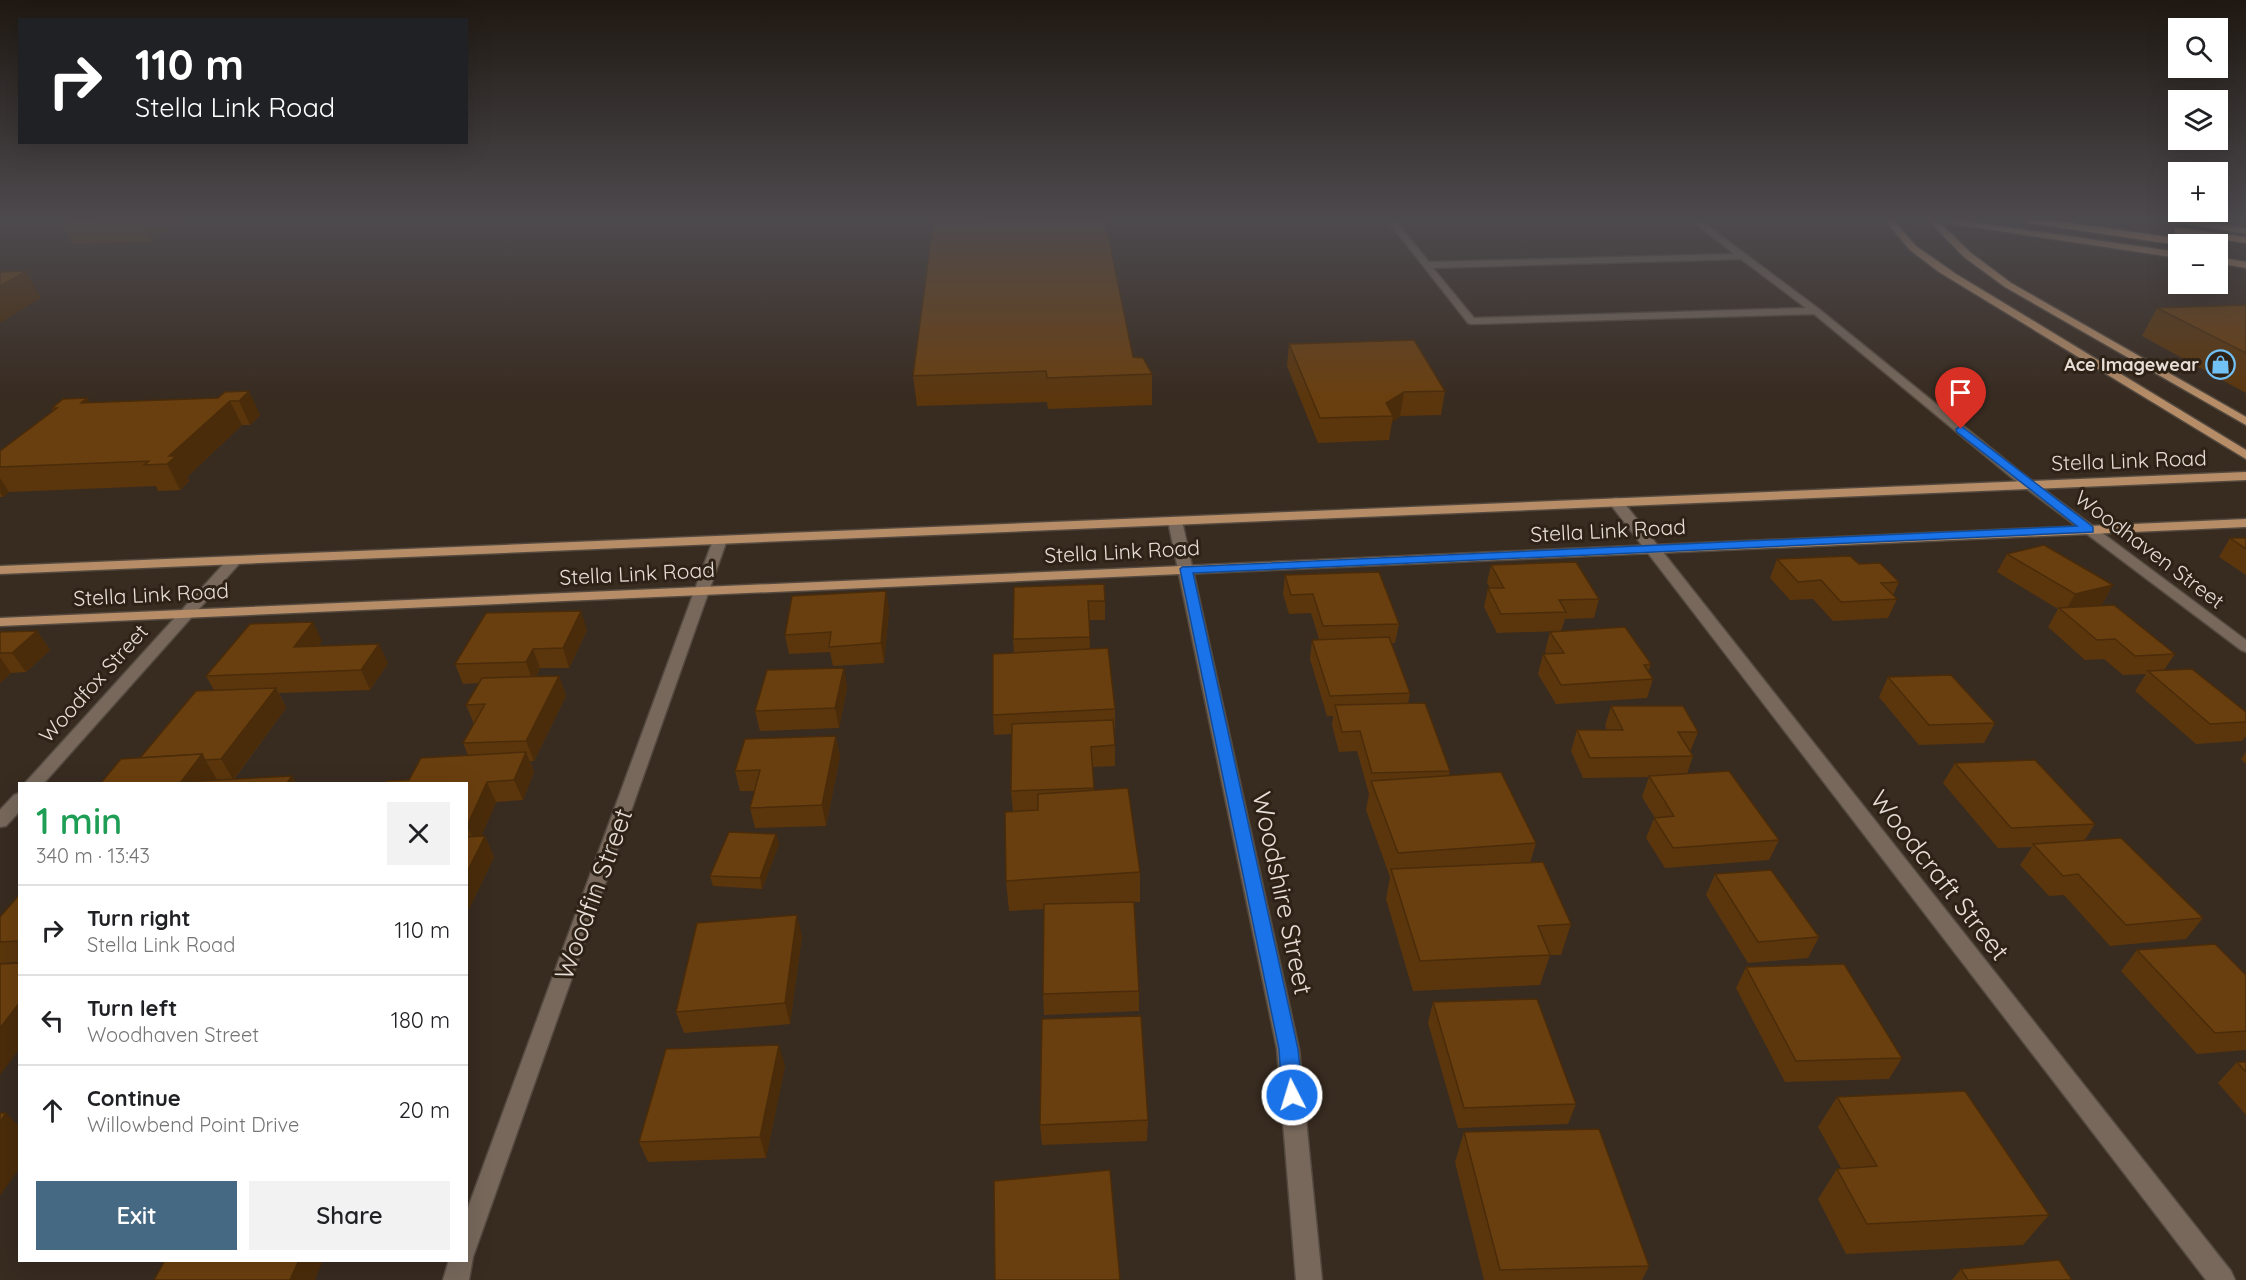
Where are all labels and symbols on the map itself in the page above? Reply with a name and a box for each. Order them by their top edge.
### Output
shop icon: Ace Imagewear [2204,348,2236,380]
place label: Ace Imagewear [2064,353,2199,376]
pin [1935,367,1986,429]
street label: Stella Link Road [2051,444,2207,476]
street label: Woodhaven Street [2070,484,2230,614]
street label: Stella Link Road [1530,513,1686,547]
street label: Stella Link Road [1044,534,1200,568]
street label: Stella Link Road [559,556,715,590]
street label: Stella Link Road [73,577,229,611]
street label: Woodfox Street [33,618,153,748]
street label: Woodcraft Street [1863,783,2017,967]
street label: Woodshire Street [1245,788,1321,998]
street label: Woodfin Street [547,804,639,984]
position arrow [1260,1063,1324,1127]

